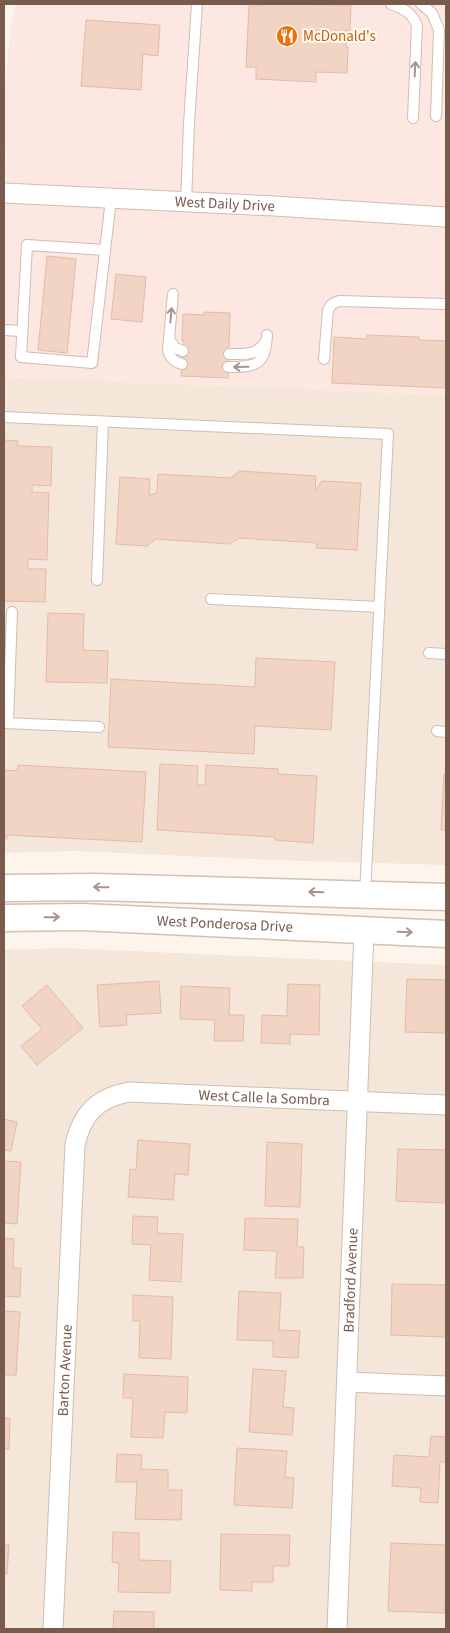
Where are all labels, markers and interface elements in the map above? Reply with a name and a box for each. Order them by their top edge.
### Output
restaurant icon: McDonald's [275,24,299,48]
place label: McDonald's [303,26,376,47]
one-way arrow [411,62,420,78]
street label: West Daily Drive [174,191,275,217]
one-way arrow [166,307,176,323]
one-way arrow [234,362,250,371]
one-way arrow [93,882,110,892]
one-way arrow [309,888,325,897]
street label: West Ponderosa Drive [156,910,293,937]
one-way arrow [44,912,60,922]
one-way arrow [397,928,413,937]
street label: West Calle la Sombra [198,1084,330,1111]
street label: Bradford Avenue [338,1228,363,1333]
street label: Barton Avenue [52,1324,77,1417]

